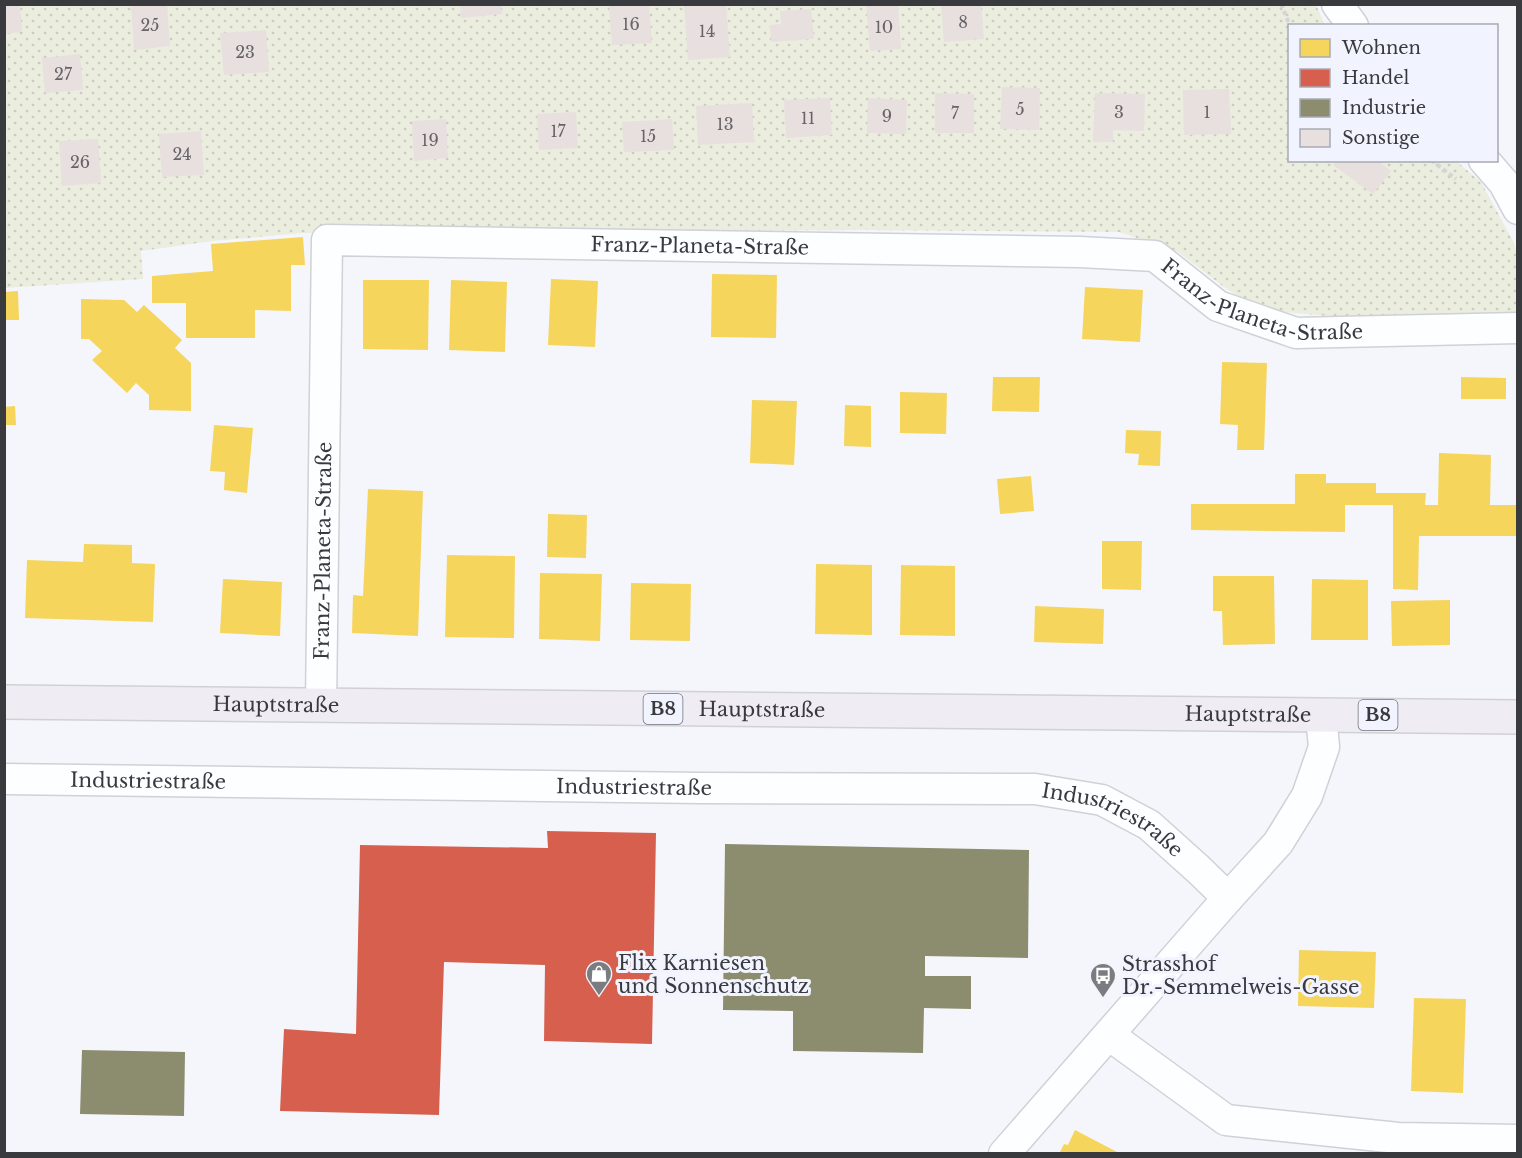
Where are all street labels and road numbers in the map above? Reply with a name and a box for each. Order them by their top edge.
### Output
street label: Franz-Planeta-Straße [590,232,809,260]
street label: Franz-Planeta-Straße [1157,254,1363,345]
street label: Franz-Planeta-Straße [310,442,336,660]
street label: Hauptstraße [213,692,339,717]
road number: B8 [644,694,682,724]
street label: Hauptstraße [699,697,825,722]
road number: B8 [1358,700,1398,730]
street label: Hauptstraße [1185,702,1311,727]
street label: Industriestraße [70,768,226,794]
street label: Industriestraße [556,774,712,800]
street label: Industriestraße [1040,778,1188,862]

